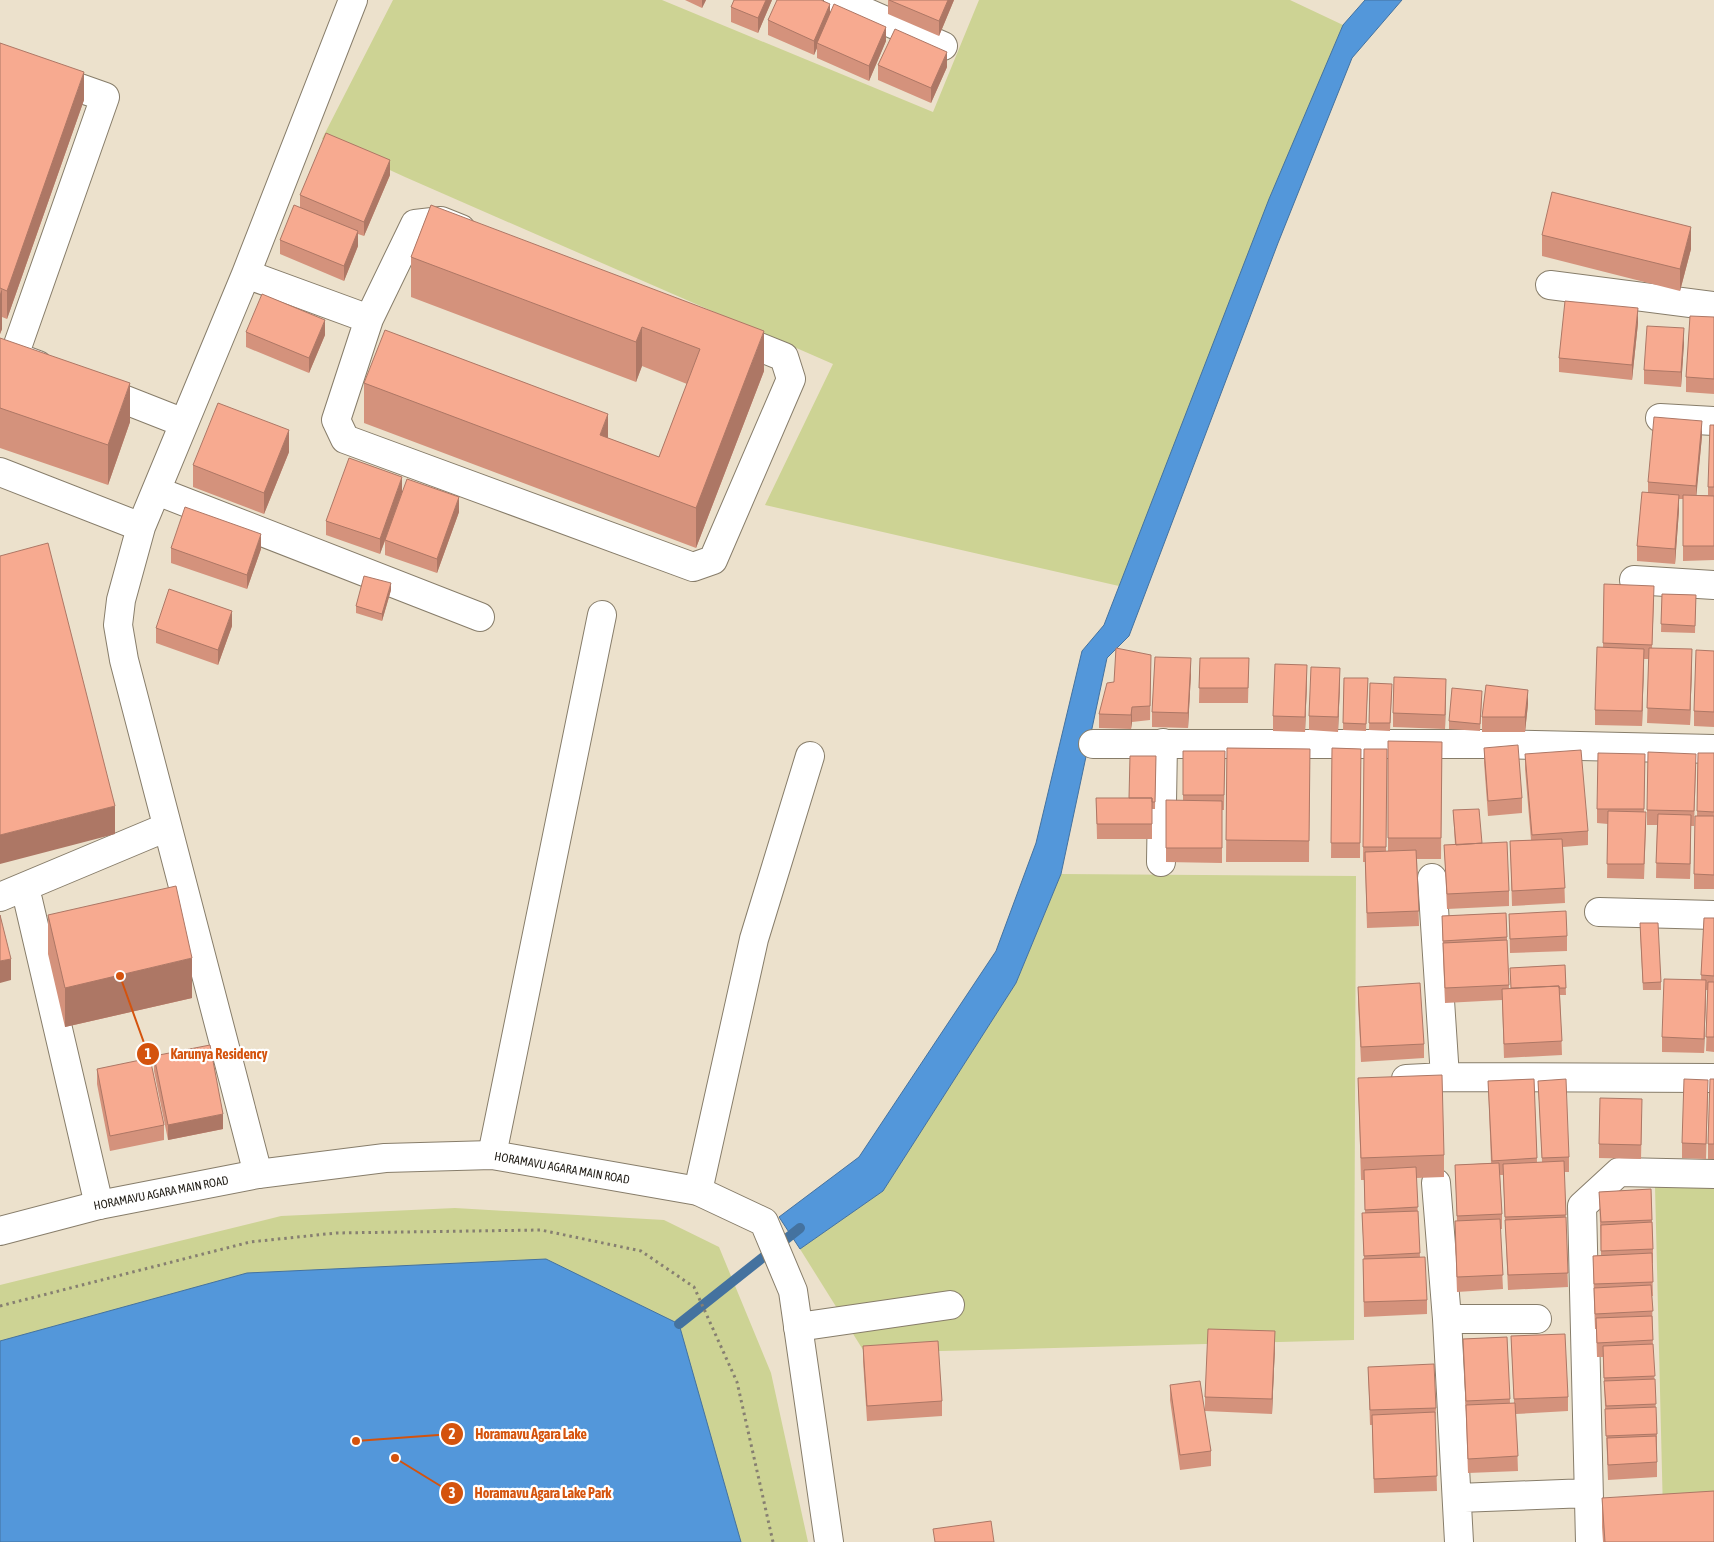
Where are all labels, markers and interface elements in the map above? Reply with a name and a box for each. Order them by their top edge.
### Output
callout: Karunya Residency [136,1040,278,1069]
text: 1 [144,1045,152,1062]
text: Karunya Residency [170,1046,268,1062]
street label: HORAMAVU AGARA MAIN ROAD [493,1149,631,1187]
street label: HORAMAVU AGARA MAIN ROAD [92,1173,230,1213]
callout: Horamavu Agara Lake [440,1419,597,1448]
text: 2 [448,1425,456,1442]
text: Horamavu Agara Lake [475,1426,587,1442]
callout: Horamavu Agara Lake Park [440,1478,622,1507]
text: 3 [448,1484,456,1501]
text: Horamavu Agara Lake Park [475,1485,612,1501]

